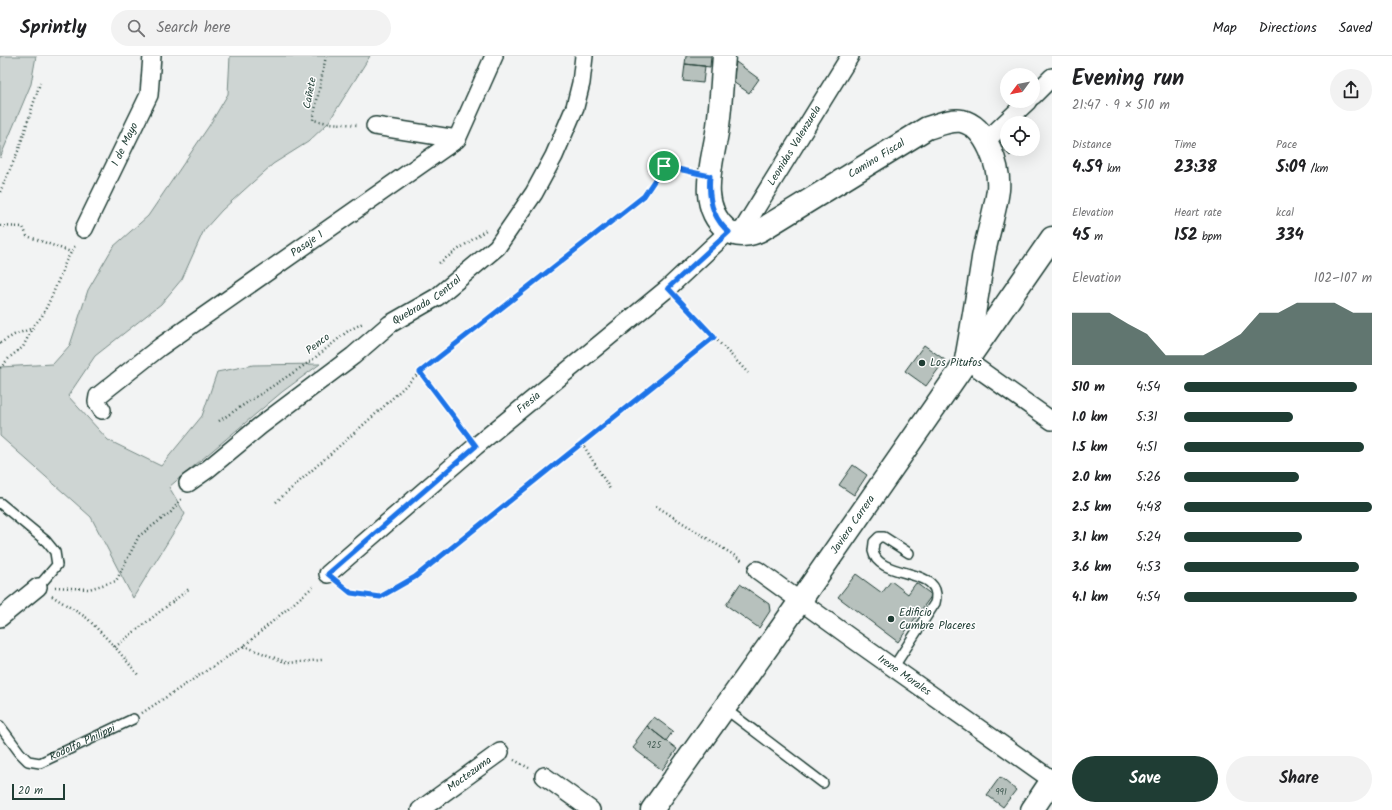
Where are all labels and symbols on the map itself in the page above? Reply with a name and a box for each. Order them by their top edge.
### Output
north arrow [1000,68,1040,108]
street label: Cañete [298,76,322,110]
street label: Leonidas Valenzuela [763,102,826,189]
street label: 1 de Mayo [107,119,143,169]
street label: Camino Fiscal [845,134,909,183]
pin [647,149,681,183]
street label: Pasaje 1 [287,226,327,262]
street label: Quebrada Central [389,271,466,330]
street label: Penco [302,329,334,359]
place label: Los Pitufos [930,354,982,372]
marker: Los Pitufos [917,358,927,368]
street label: Fresia [513,387,545,418]
street label: Javiera Carrera [826,491,880,558]
place label: Edificio Cumbre Placeres [899,604,976,635]
marker: Edificio Cumbre Placeres [886,614,896,624]
street label: Irene Morales [874,650,935,701]
street label: Rodolfo Philippi [46,719,119,766]
house number: 925 [647,738,662,753]
street label: Moctezuma [443,752,496,797]
scale bar [12,782,65,801]
house number: 991 [995,785,1007,800]

